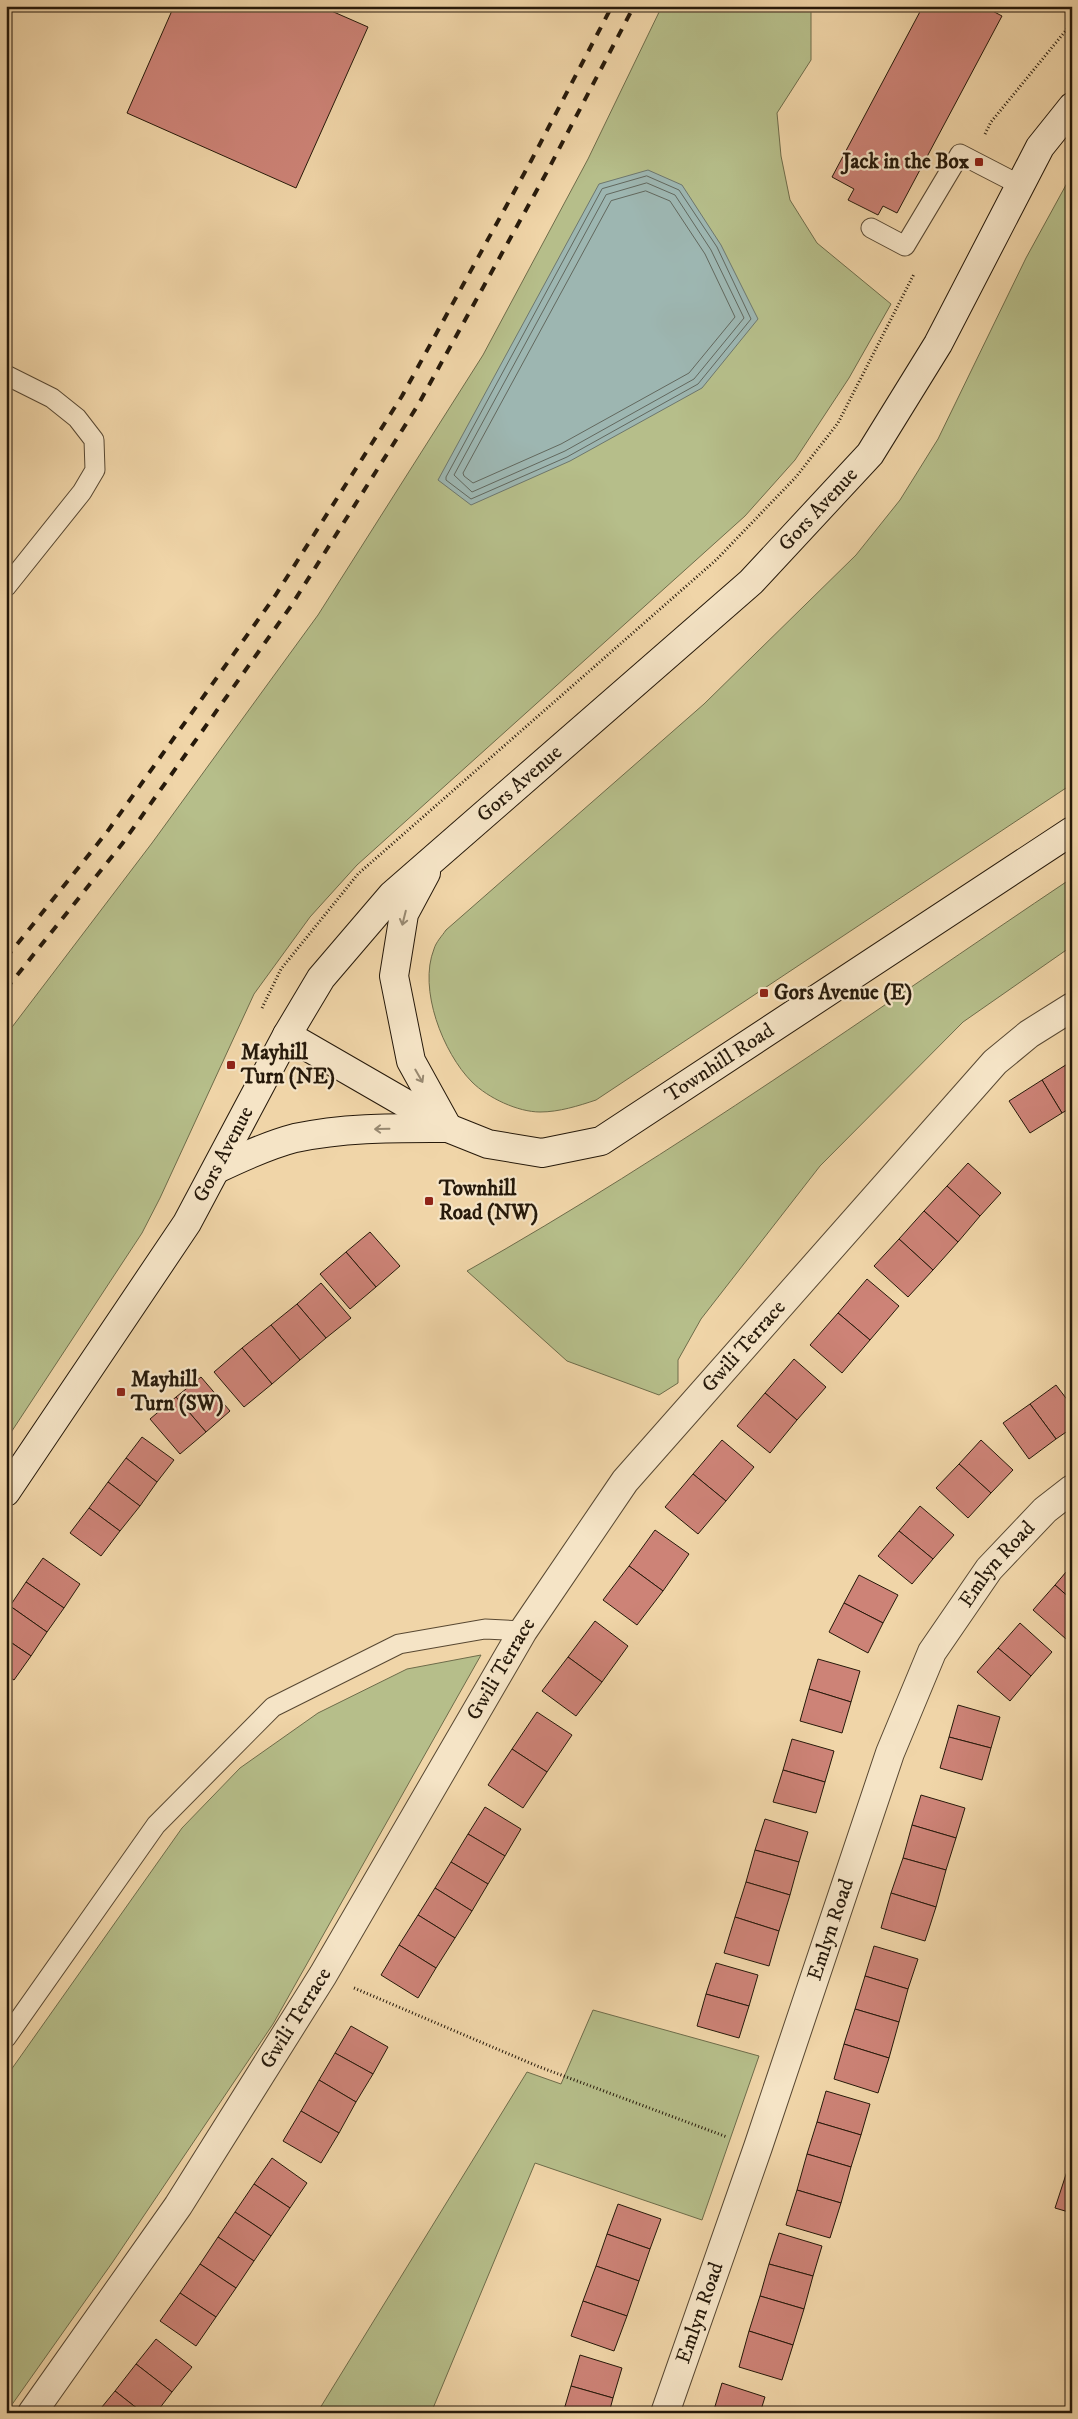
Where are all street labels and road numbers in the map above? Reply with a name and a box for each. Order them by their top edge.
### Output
street label: Gors Avenue [773,462,864,557]
street label: Gors Avenue [472,739,568,828]
street label: Townhill Road [660,1017,780,1108]
street label: Gors Avenue [187,1102,260,1207]
street label: Gwili Terrace [696,1295,792,1398]
street label: Emlyn Road [953,1515,1041,1613]
street label: Gwili Terrace [461,1612,541,1725]
street label: Emlyn Road [802,1875,860,1984]
street label: Gwili Terrace [254,1963,338,2074]
street label: Emlyn Road [670,2258,730,2367]

